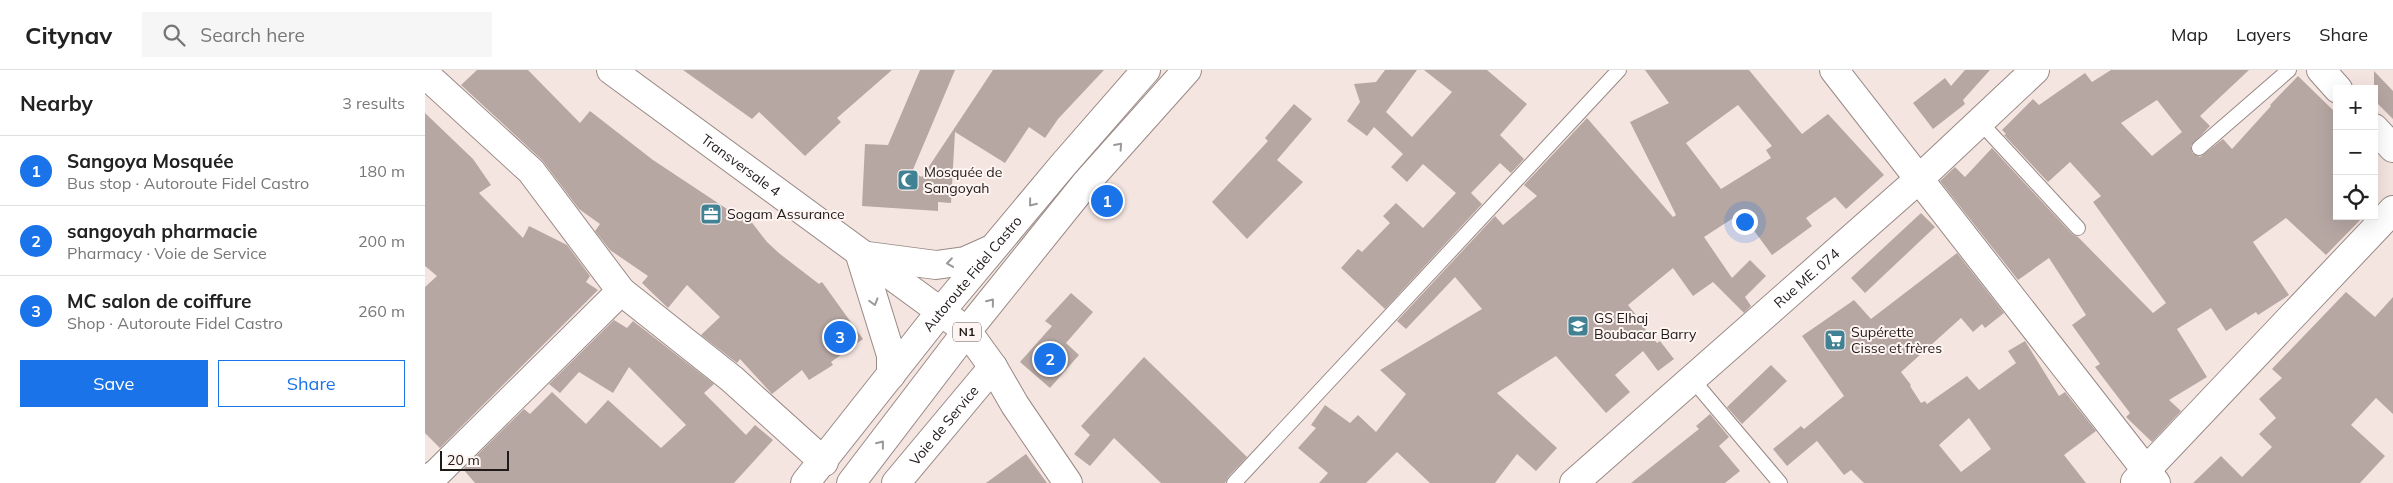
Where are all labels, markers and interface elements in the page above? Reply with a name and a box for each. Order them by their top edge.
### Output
search box [142,12,492,57]
text: Citynav [25,20,112,50]
icon: search [160,21,188,49]
text: Search here [200,23,305,47]
text: Map [2171,23,2208,46]
text: Layers [2236,23,2291,46]
text: Share [2319,23,2368,46]
map controls [2333,85,2378,220]
button: + [2333,85,2378,130]
text: Nearby [20,90,93,116]
text: 3 results [342,93,405,113]
street label: Transversale 4 [698,130,785,201]
button: − [2333,130,2378,175]
one-way arrow [1113,143,1122,152]
text: Sangoya Mosquée [67,149,234,173]
text: 1 [31,161,41,181]
text: 180 m [358,161,405,181]
place label: Mosquée de Sangoyah [924,163,1002,197]
mosque icon: Mosquée de Sangoyah [896,168,920,192]
text: Bus stop · Autoroute Fidel Castro [67,173,309,193]
button: locate [2333,175,2378,220]
pin: 1 [1091,182,1123,220]
one-way arrow [1029,197,1037,206]
office icon: Sogam Assurance [699,202,723,226]
place label: Sogam Assurance [727,205,845,223]
your location [1732,209,1758,235]
street label: Autoroute Fidel Castro [919,212,1026,335]
text: sangoyah pharmacie [67,219,258,243]
text: 2 [31,231,41,251]
text: 200 m [358,231,405,251]
text: Pharmacy · Voie de Service [67,243,267,263]
street label: Rue ME. 074 [1770,244,1844,312]
one-way arrow [946,257,954,268]
text: MC salon de coiffure [67,289,252,313]
one-way arrow [868,297,878,305]
one-way arrow [985,299,993,308]
text: 3 [31,301,41,321]
text: 260 m [358,301,405,321]
place label: GS Elhaj Boubacar Barry [1594,309,1697,343]
text: Shop · Autoroute Fidel Castro [67,313,283,333]
school or university icon: GS Elhaj Boubacar Barry [1566,314,1590,338]
pin: 3 [824,318,856,356]
road number: N1 [953,322,981,342]
place label: Supérette Cisse et frères [1851,323,1942,357]
supermarket icon: Supérette Cisse et frères [1823,328,1847,352]
pin: 2 [1034,340,1066,378]
button: Save [20,360,208,407]
button: Share [218,360,405,407]
street label: Voie de Service [906,382,983,469]
one-way arrow [875,441,883,450]
scale bar [440,448,509,471]
text: 20 m [447,451,480,469]

